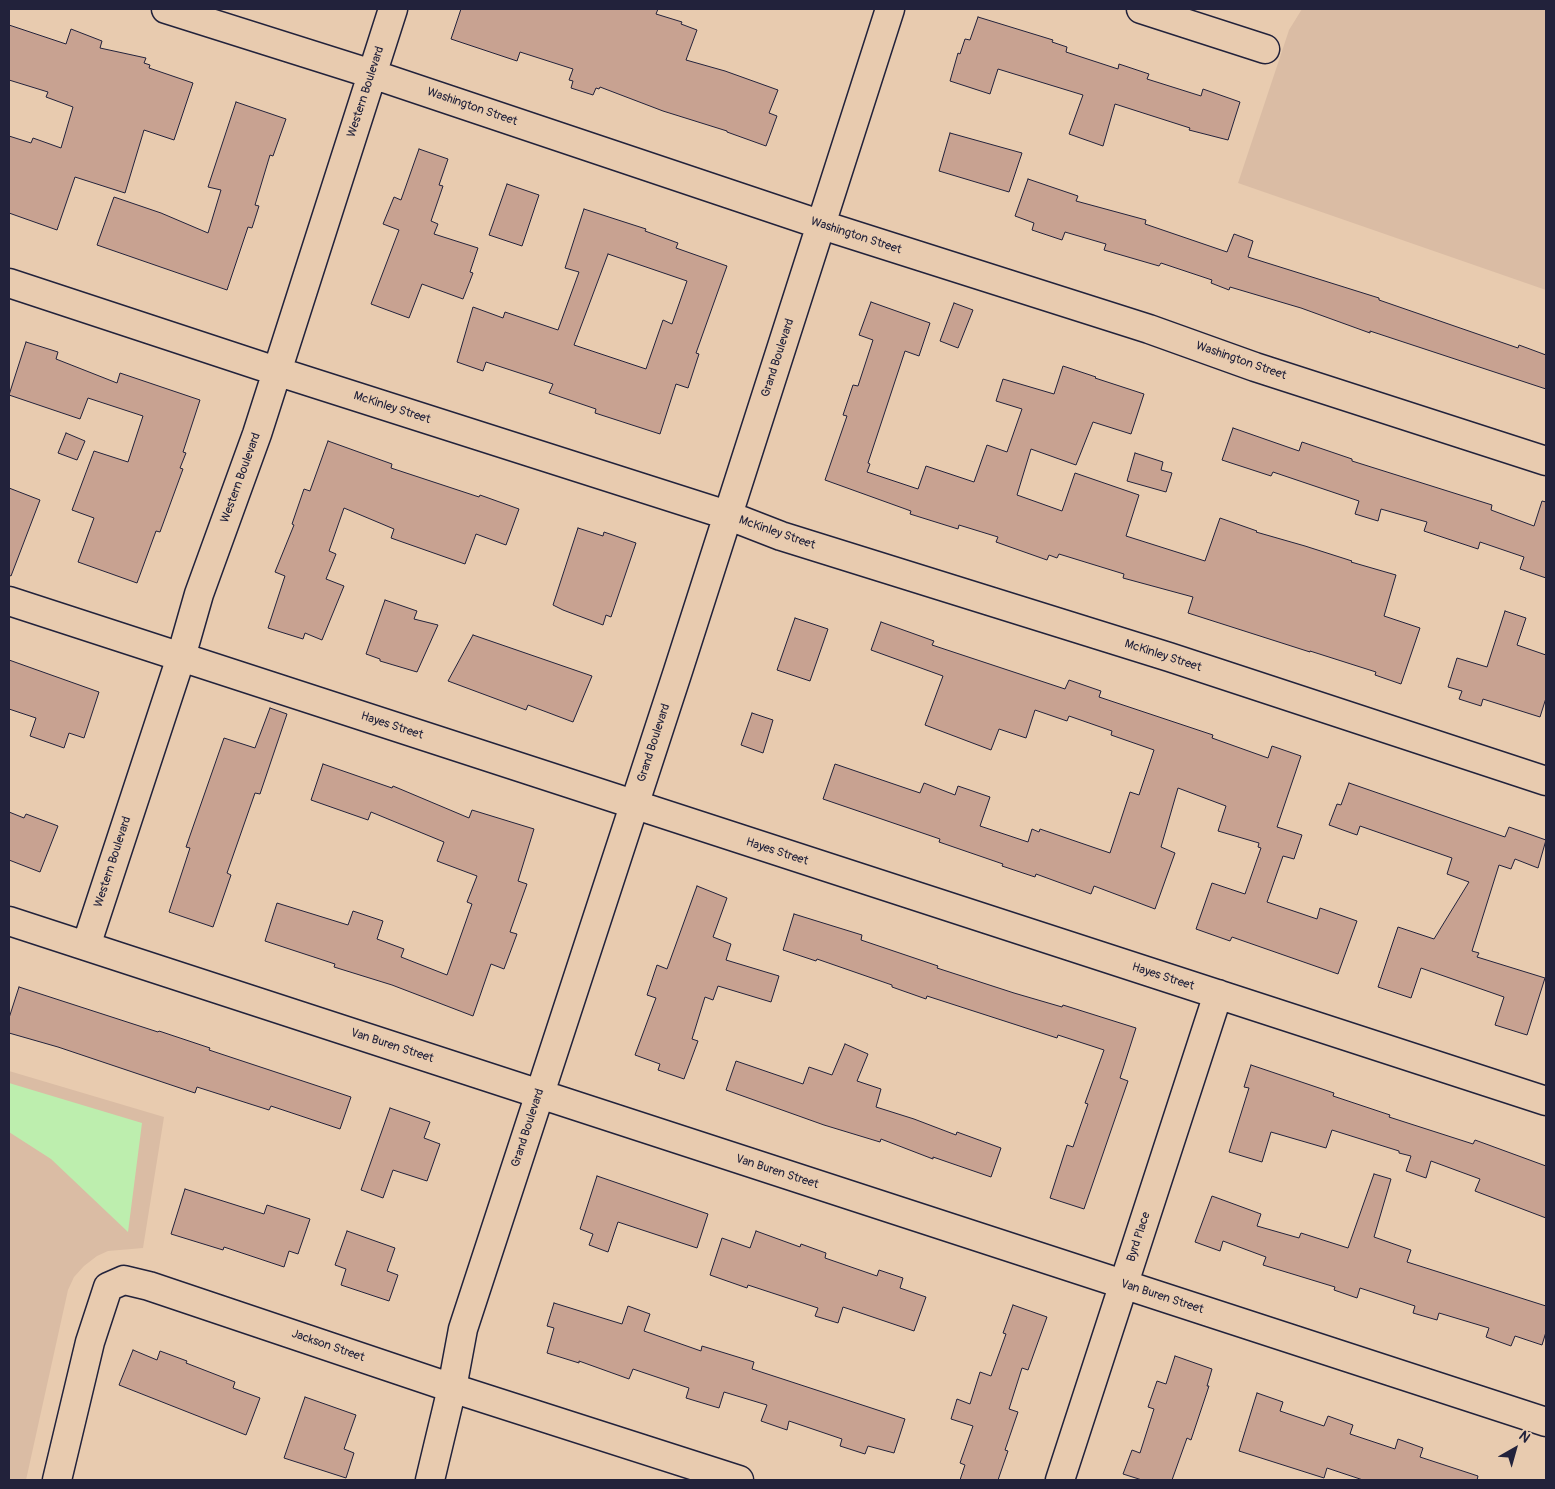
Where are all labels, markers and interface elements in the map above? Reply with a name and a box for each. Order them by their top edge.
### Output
street label: Western Boulevard [344,45,388,139]
street label: Washington Street [425,85,519,129]
street label: Washington Street [809,214,903,258]
street label: Grand Boulevard [759,317,797,399]
street label: Washington Street [1194,339,1288,383]
street label: McKinley Street [352,389,432,427]
street label: Western Boulevard [218,431,264,525]
street label: McKinley Street [737,513,817,553]
street label: McKinley Street [1123,637,1203,675]
street label: Grand Boulevard [635,702,673,784]
street label: Hayes Street [359,709,425,743]
street label: Western Boulevard [91,815,135,909]
street label: Hayes Street [744,835,810,869]
street label: Hayes Street [1130,960,1196,994]
street label: Van Buren Street [349,1026,435,1066]
street label: Grand Boulevard [509,1087,547,1169]
street label: Van Buren Street [734,1152,820,1192]
street label: Byrd Place [1124,1210,1154,1264]
street label: Van Buren Street [1119,1277,1205,1317]
street label: Jackson Street [290,1327,366,1365]
north arrow [1490,1424,1540,1474]
text: N [1516,1427,1534,1446]

